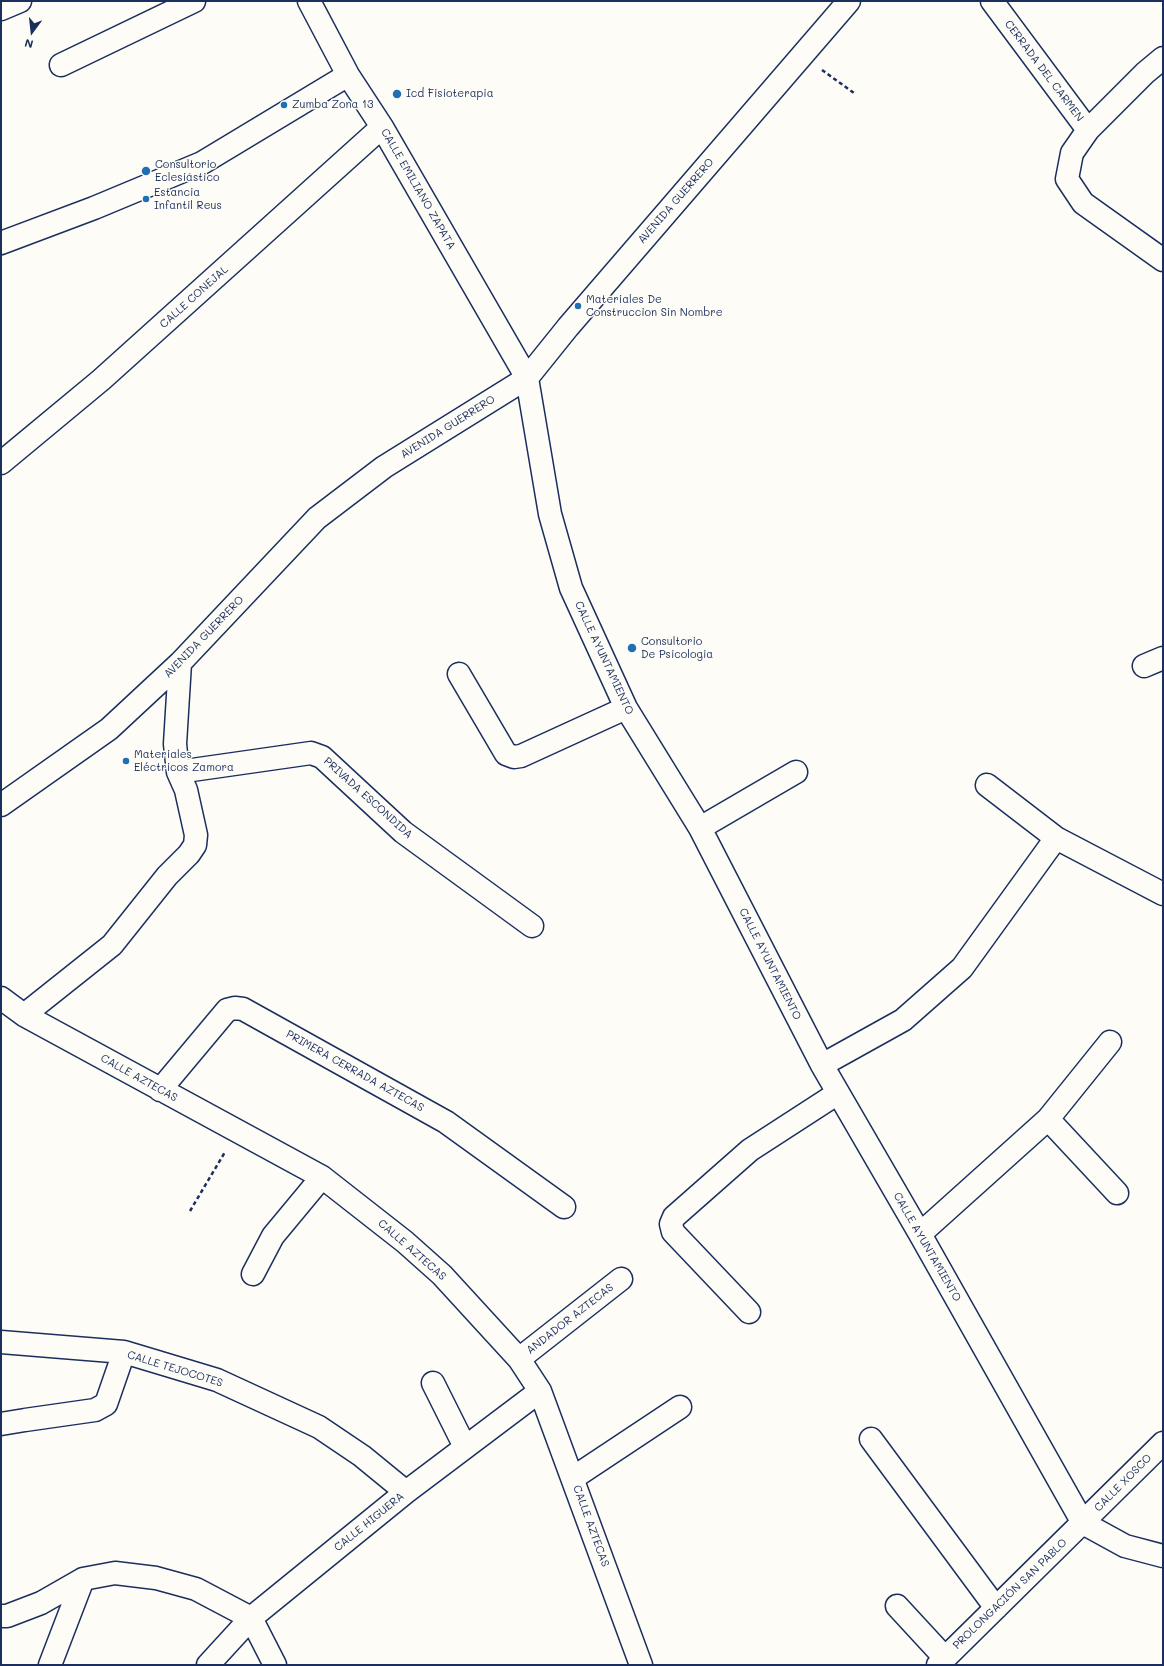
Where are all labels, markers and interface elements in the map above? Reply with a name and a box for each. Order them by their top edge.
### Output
north arrow [12,12,52,52]
street label: CERRADA DEL CARMEN [1002,18,1086,124]
text: N [23,36,35,52]
place label: Icd Fisioterapia [406,87,494,101]
marker: Icd Fisioterapia [391,88,403,100]
place label: Zumba Zona 13 [292,98,373,112]
marker: Zumba Zona 13 [279,100,289,110]
street label: CALLE EMILIANO ZAPATA [378,126,458,252]
street label: AVENIDA GUERRERO [635,156,717,246]
place label: Consultorio Eclesiástico [155,158,219,184]
marker: Consultorio Eclesiástico [140,165,152,177]
place label: Estancia Infantil Reus [154,186,222,212]
marker: Estancia Infantil Reus [141,194,151,204]
street label: CALLE CONEJAL [157,263,231,331]
place label: Materiales De Construccion Sin Nombre [586,293,723,319]
marker: Materiales De Construccion Sin Nombre [573,301,583,311]
street label: AVENIDA GUERRERO [398,393,498,461]
street label: AVENIDA GUERRERO [161,593,247,681]
street label: CALLE AYUNTAMIENTO [572,599,636,717]
place label: Consultorio De Psicologia [641,635,713,661]
marker: Consultorio De Psicologia [626,642,638,654]
place label: Materiales Eléctricos Zamora [134,748,234,774]
street label: PRIVADA ESCONDIDA [321,755,415,841]
marker: Materiales Eléctricos Zamora [121,756,131,766]
street label: CALLE AYUNTAMIENTO [736,906,804,1022]
street label: PRIMERA CERRADA AZTECAS [284,1028,426,1114]
street label: CALLE AZTECAS [98,1051,180,1105]
street label: CALLE AYUNTAMIENTO [890,1190,964,1304]
street label: CALLE AZTECAS [375,1217,449,1283]
street label: ANDADOR AZTECAS [524,1281,616,1357]
street label: CALLE TEJOCOTES [126,1348,224,1390]
street label: CALLE XOSCO [1092,1452,1154,1514]
street label: CALLE AZTECAS [570,1483,612,1569]
street label: CALLE HIGUERA [331,1490,407,1554]
street label: PROLONGACIÓN SAN PABLO [950,1536,1070,1652]

